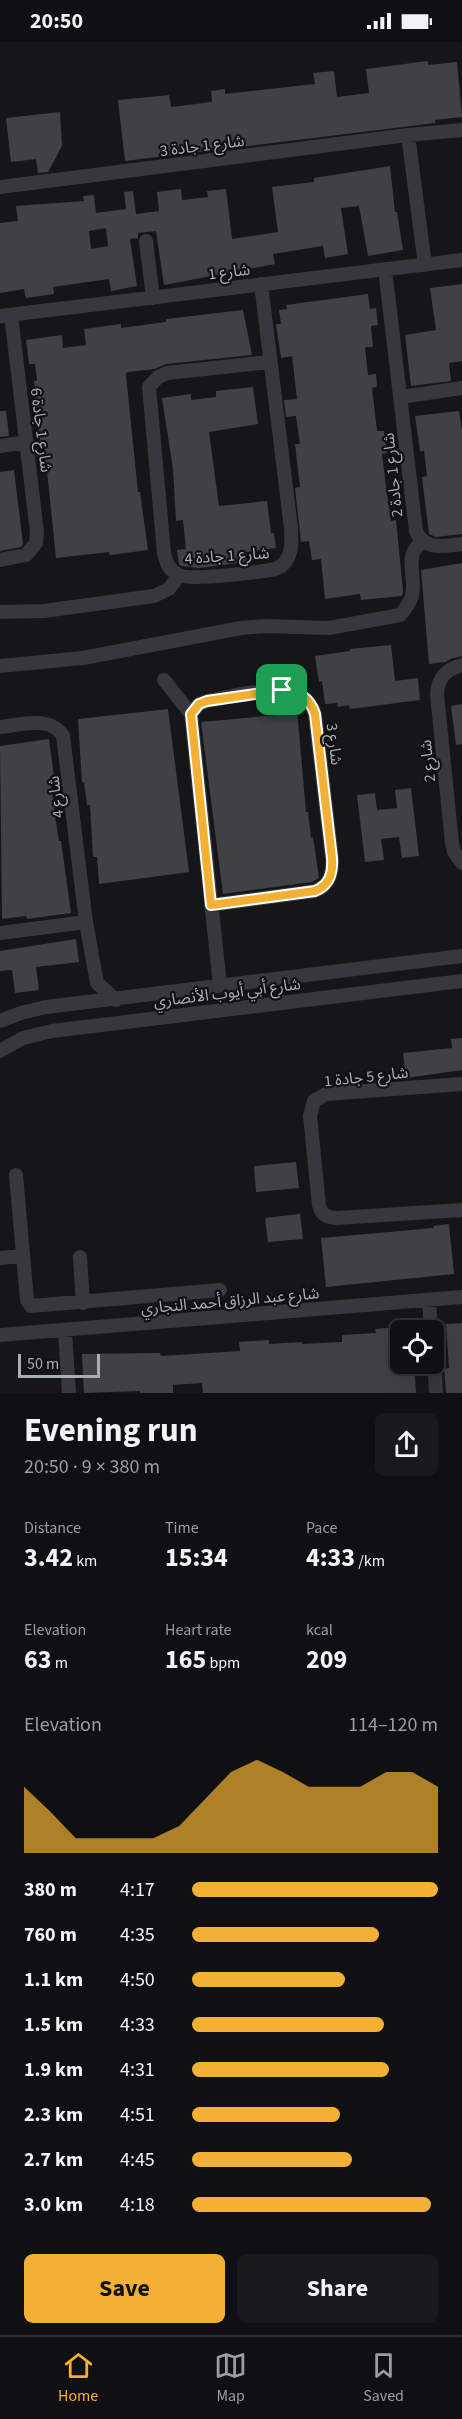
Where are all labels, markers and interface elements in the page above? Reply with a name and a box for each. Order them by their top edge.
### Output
text: 20:50 [30,5,83,37]
street label: شارع 1 جادة 3 [159,130,246,163]
street label: شارع 1 [207,258,252,286]
street label: شارع 1 جادة 6 [24,387,57,474]
street label: شارع 1 جادة 2 [378,431,409,518]
street label: شارع 1 جادة 4 [184,542,270,571]
pin [256,664,307,715]
icon: arrive [265,673,298,706]
street label: شارع 3 [320,722,348,767]
street label: شارع 2 [415,739,442,783]
street label: شارع 4 [42,774,70,819]
street label: شارع أبي أيوب الأنصاري [152,973,302,1014]
street label: شارع 5 جادة 1 [323,1062,410,1093]
street label: شارع عبد الرزاق أحمد النجاري [140,1282,320,1321]
map controls [390,1320,444,1374]
button: locate [390,1320,444,1374]
scale bar [18,1351,100,1378]
text: 50 m [27,1353,59,1375]
text: Evening run [24,1407,198,1454]
button: share [375,1413,438,1476]
text: 20:50 · 9 × 380 m [24,1453,160,1481]
text: Distance [24,1517,81,1539]
text: Time [165,1517,199,1539]
text: Pace [306,1517,337,1539]
text: 3.42 [24,1539,73,1576]
text: 15:34 [165,1539,228,1576]
text: 4:33 [306,1539,355,1576]
text: km [73,1550,97,1572]
text: /km [355,1550,385,1572]
text: Elevation [24,1619,86,1641]
text: Heart rate [165,1619,232,1641]
text: kcal [306,1619,333,1641]
text: 63 [24,1641,51,1678]
text: 165 [165,1641,206,1678]
text: 209 [306,1641,347,1678]
text: m [51,1652,68,1674]
text: bpm [206,1652,240,1674]
text: Elevation [24,1711,102,1739]
text: 114–120 m [348,1711,438,1739]
text: 380 m [24,1876,77,1904]
text: 4:17 [120,1876,155,1904]
text: 760 m [24,1921,77,1949]
text: 4:35 [120,1921,155,1949]
text: 1.1 km [24,1966,83,1994]
text: 4:50 [120,1966,155,1994]
text: 1.5 km [24,2011,83,2039]
text: 4:33 [120,2011,155,2039]
text: 1.9 km [24,2056,83,2084]
text: 4:31 [120,2056,155,2084]
text: 2.3 km [24,2101,83,2129]
text: 4:51 [120,2101,155,2129]
text: 2.7 km [24,2146,83,2174]
text: 4:45 [120,2146,155,2174]
text: 3.0 km [24,2191,83,2219]
text: 4:18 [120,2191,155,2219]
button: Save [24,2254,225,2323]
button: Share [237,2254,438,2323]
tab: Home [58,2349,98,2407]
tab: Map [214,2349,247,2407]
tab: Saved [363,2349,404,2407]

